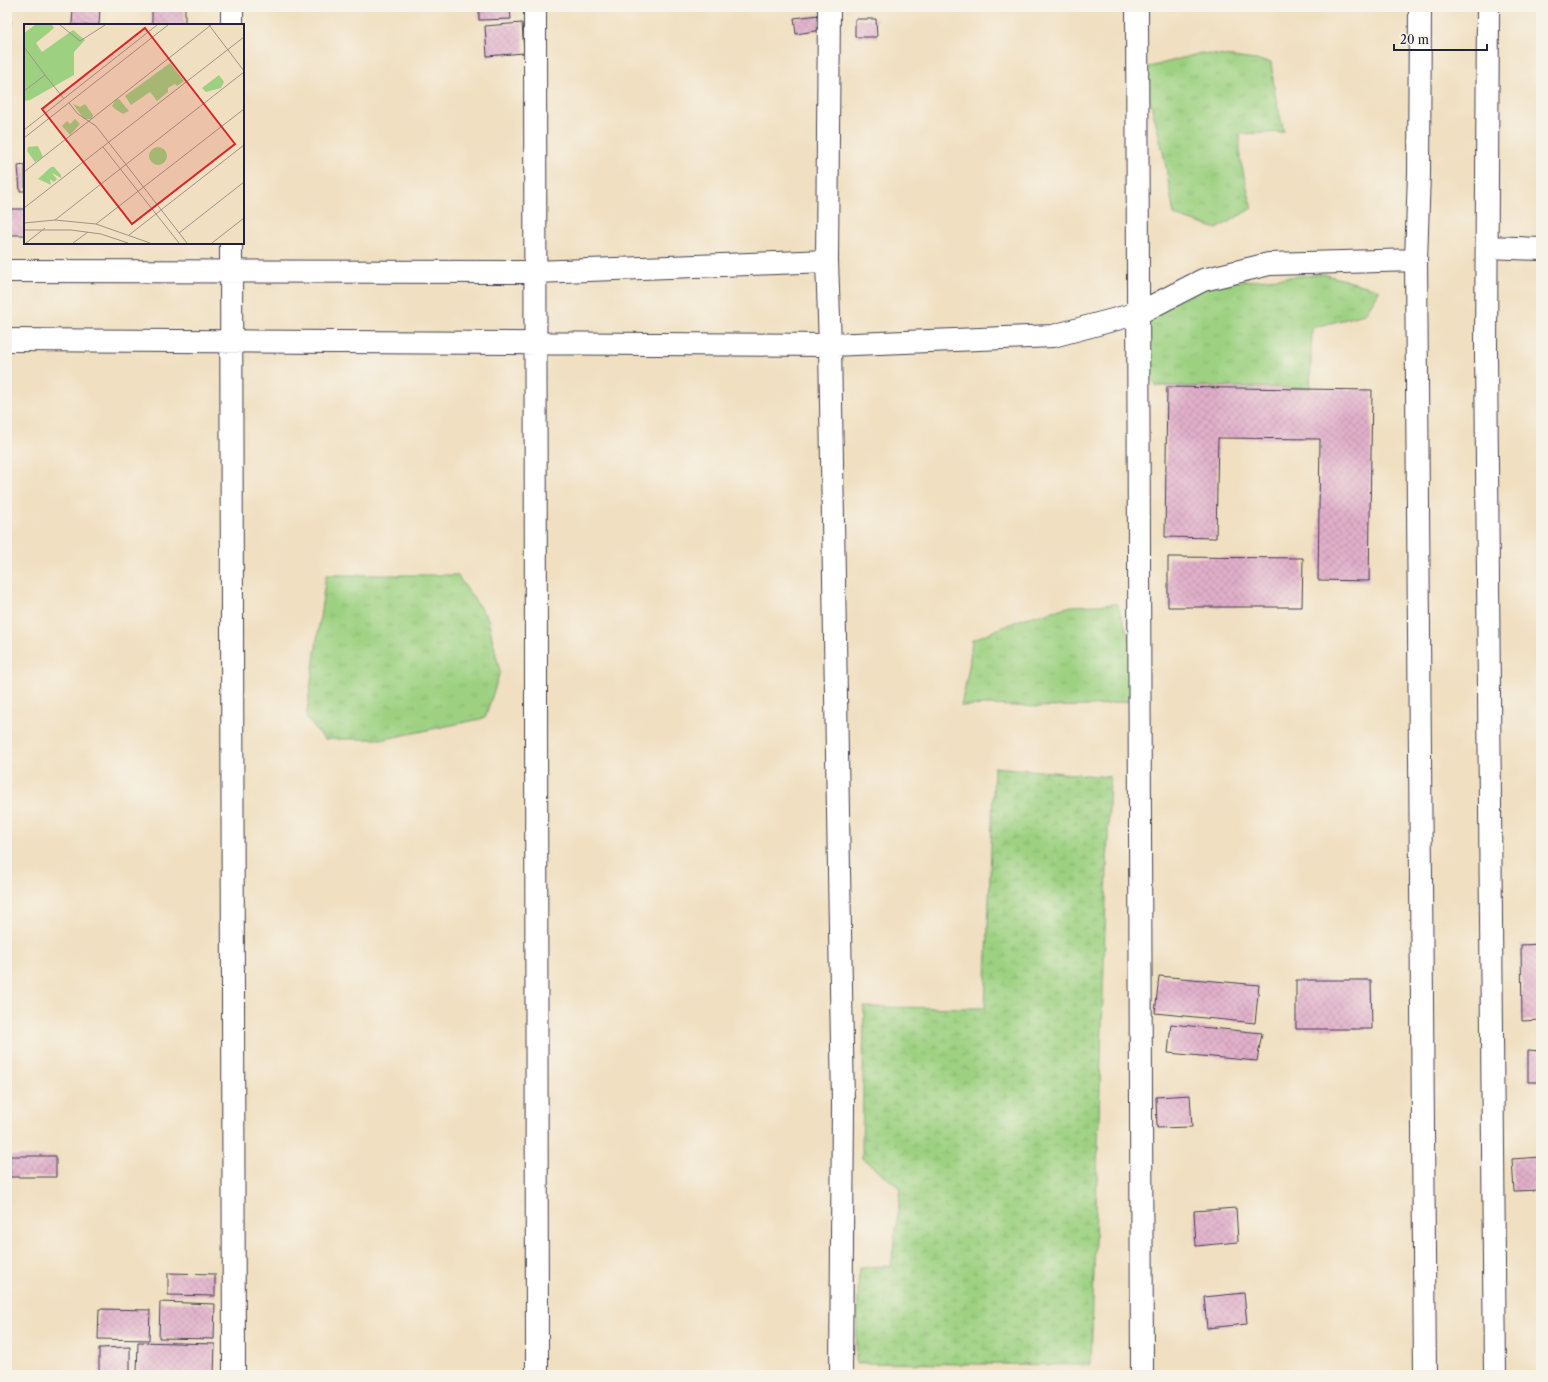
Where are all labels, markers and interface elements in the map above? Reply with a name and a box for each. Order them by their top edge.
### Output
inset map [24,24,244,244]
scale bar [1394,26,1487,52]
text: 20 m [1400,32,1429,47]

